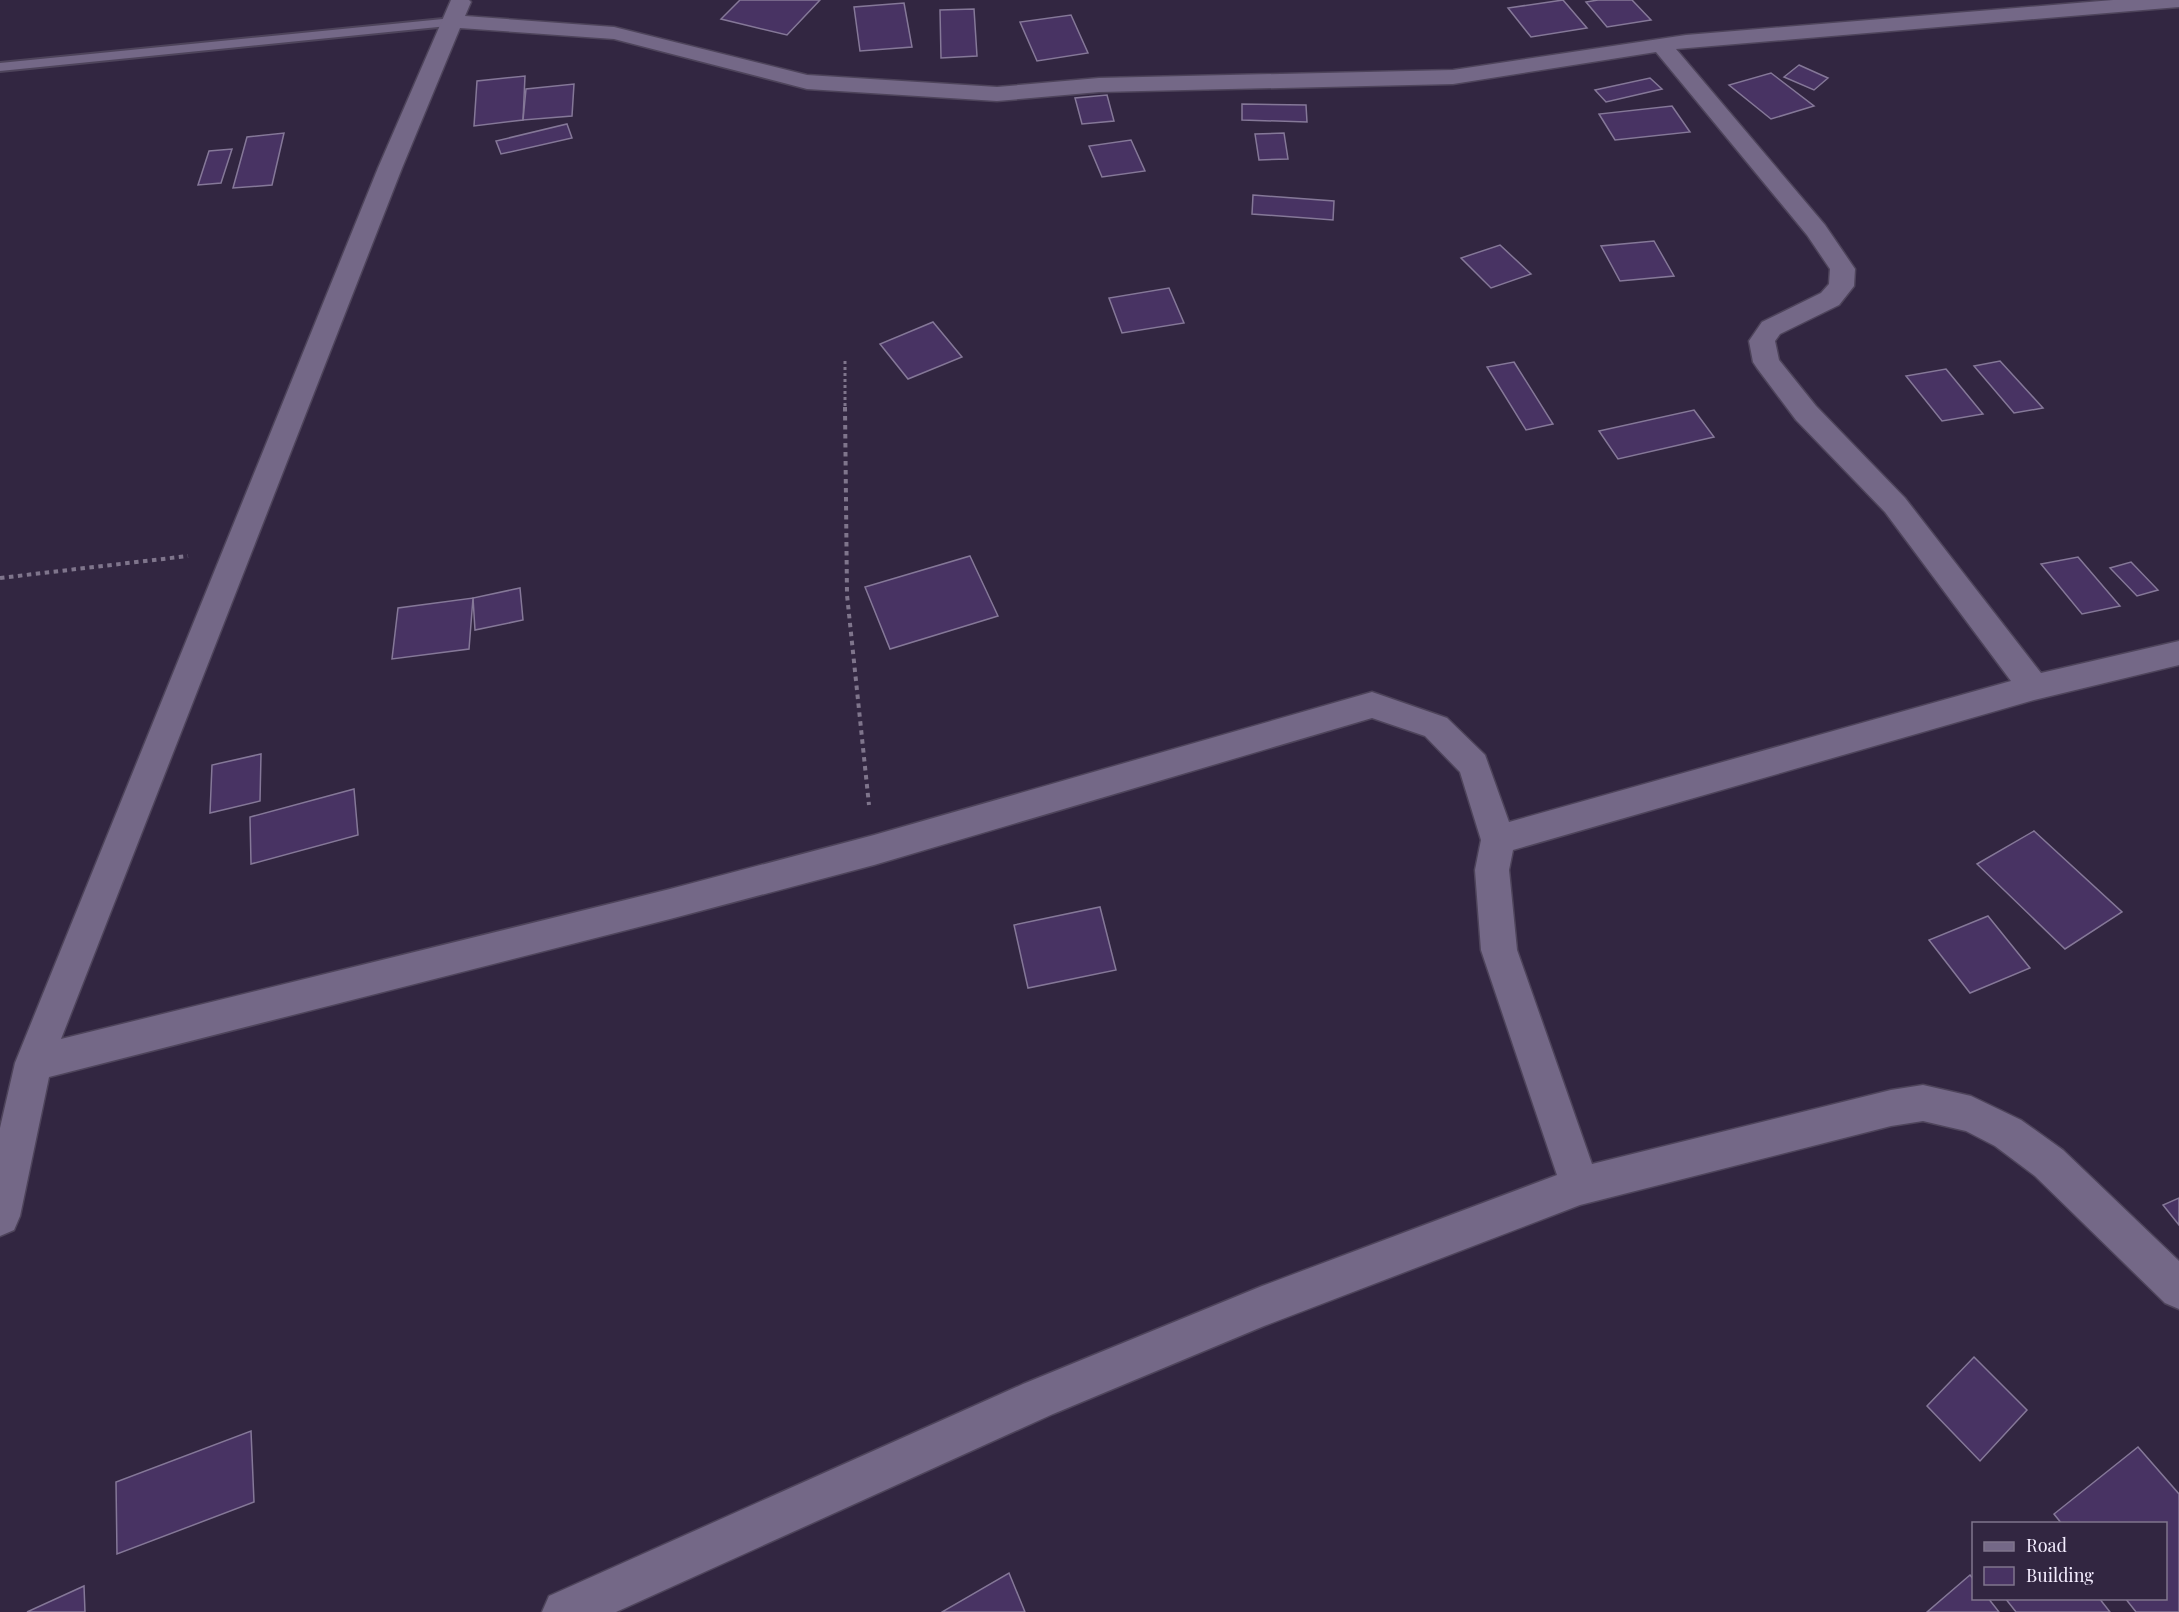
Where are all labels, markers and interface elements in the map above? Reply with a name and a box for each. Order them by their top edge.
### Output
legend [1972,1522,2167,1600]
text: Road [2026,1533,2067,1557]
text: Building [2026,1563,2094,1587]

